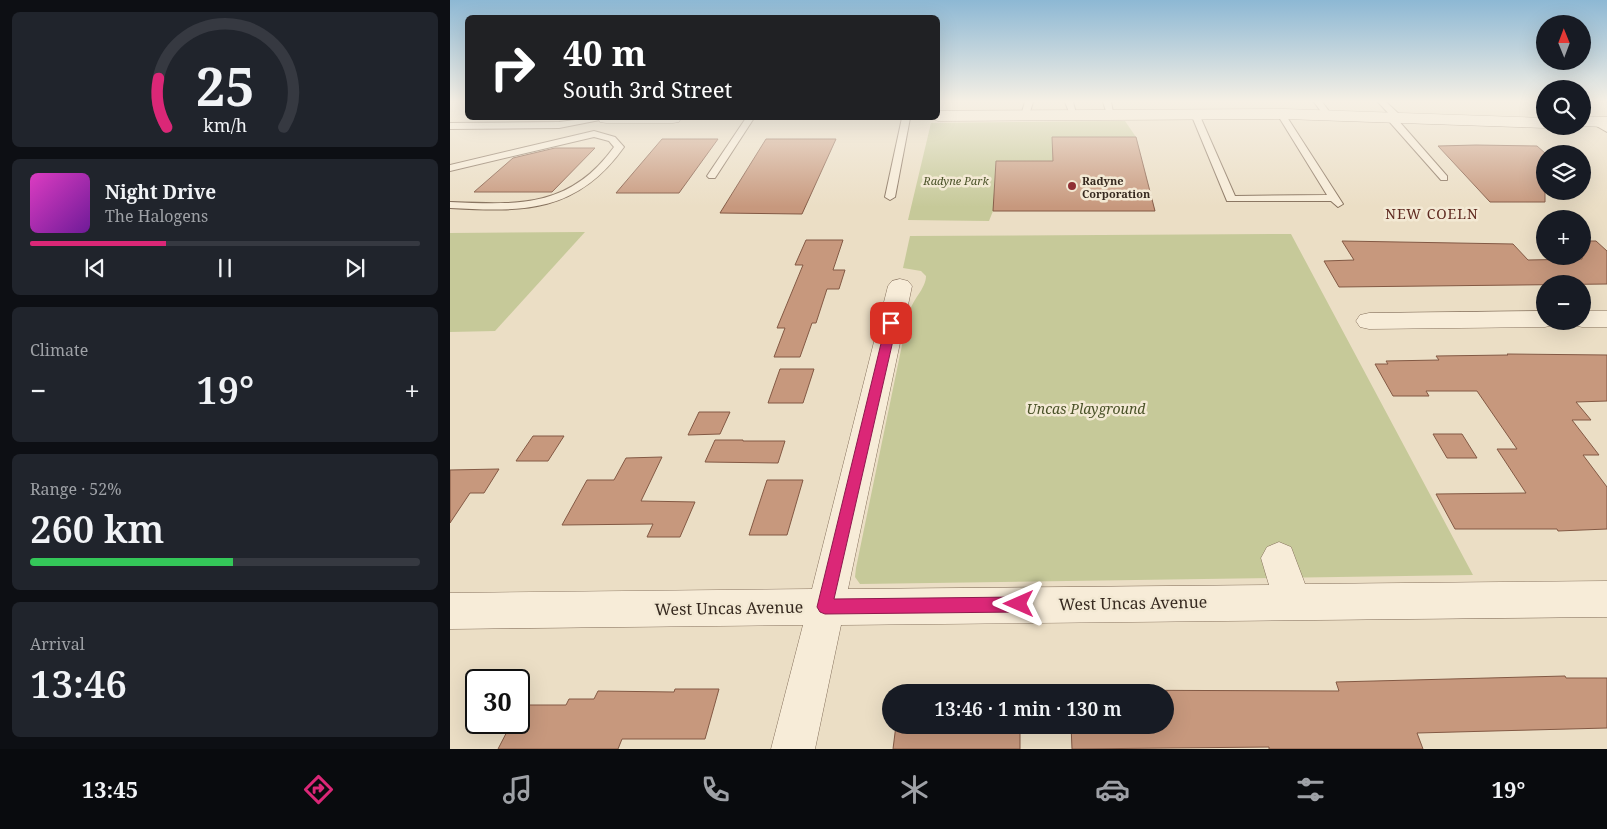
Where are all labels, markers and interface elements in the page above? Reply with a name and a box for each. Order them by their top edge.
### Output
north arrow [1536,15,1591,70]
map controls [1536,15,1591,330]
text: 40 m [563,29,646,76]
icon: right [480,35,545,100]
text: 25 [196,50,254,121]
text: South 3rd Street [563,74,732,104]
button: search [1536,80,1591,135]
text: km/h [203,113,247,137]
button: layers [1536,145,1591,200]
park label: Radyne Park [922,173,989,188]
place label: Radyne Corporation [1082,173,1151,201]
text: Night Drive [105,179,216,205]
marker: Radyne Corporation [1066,180,1078,192]
district label: NEW COELN [1385,204,1479,223]
text: The Halogens [105,205,208,227]
button: + [1536,210,1591,265]
icon: previous [81,254,109,282]
icon: pause [211,254,239,282]
icon: next [341,254,369,282]
button: − [1536,275,1591,330]
pin [870,302,912,344]
icon: arrive [877,309,905,337]
text: Climate [30,339,88,361]
text: 19° [196,363,254,415]
text: − [30,371,46,409]
text: + [404,371,420,409]
park label: Uncas Playground [1027,399,1146,418]
text: Range · 52% [30,478,122,500]
text: 260 km [30,502,164,554]
position arrow [992,577,1044,629]
street label: West Uncas Avenue [1059,591,1207,615]
street label: West Uncas Avenue [655,596,803,620]
text: Arrival [30,633,85,655]
text: 13:46 [30,657,127,709]
speed limit sign: 30 [465,669,530,734]
text: 13:46 · 1 min · 130 m [934,696,1122,722]
icon: directions [301,772,336,807]
icon: music [500,772,535,807]
icon: phone [698,772,733,807]
icon: climate [897,772,932,807]
icon: car [1095,772,1130,807]
icon: filters [1293,772,1328,807]
text: 13:45 [82,774,138,804]
text: 19° [1492,774,1525,804]

